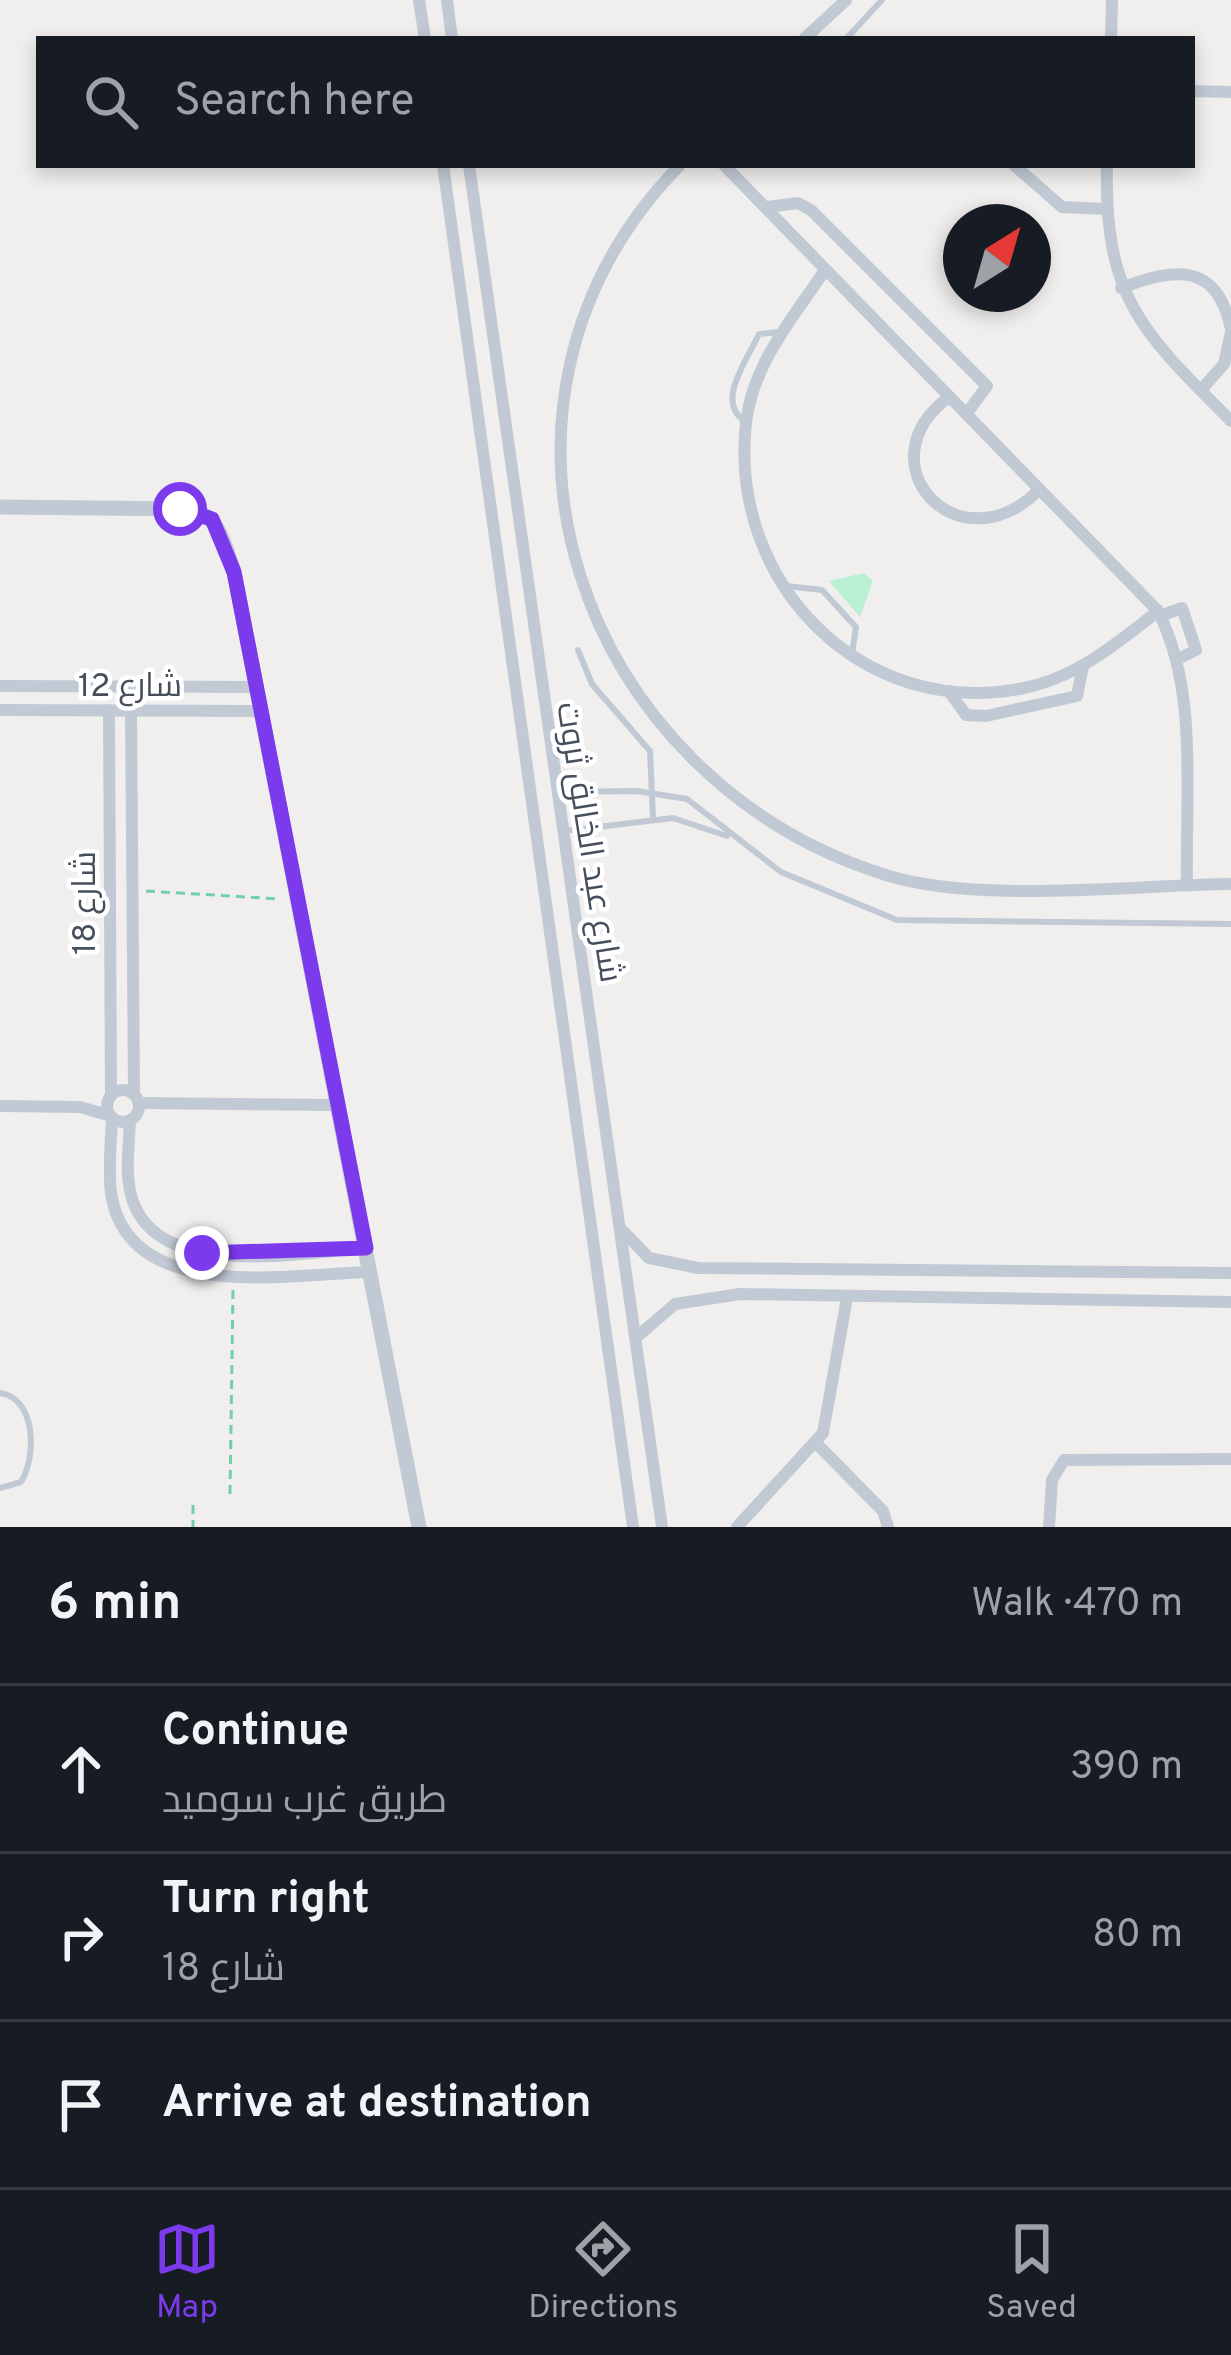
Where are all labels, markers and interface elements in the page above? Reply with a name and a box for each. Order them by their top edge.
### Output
search box [36,36,1195,168]
icon: search [78,69,144,135]
text: Search here [174,74,414,131]
north arrow [943,204,1051,312]
route start [153,482,207,536]
street label: شارع 12 [78,667,182,709]
street label: شارع عبد الخالق ثروت [544,700,630,986]
street label: شارع 18 [66,851,108,955]
route end [175,1226,229,1280]
text: 6 min [48,1573,181,1638]
text: Walk · 470 m [971,1581,1183,1630]
text: Continue [162,1704,349,1761]
icon: ahead [48,1736,114,1802]
text: 390 m [1070,1744,1183,1793]
text: طريق غرب سوميد [162,1778,447,1827]
text: Turn right [162,1872,370,1929]
icon: right [48,1904,114,1970]
text: 80 m [1092,1912,1183,1961]
text: شارع 18 [162,1946,285,1995]
icon: arrive [48,2072,114,2138]
text: Arrive at destination [162,2076,592,2133]
tab: Map [154,2216,220,2330]
tab: Directions [528,2216,678,2330]
tab: Saved [986,2216,1077,2330]

